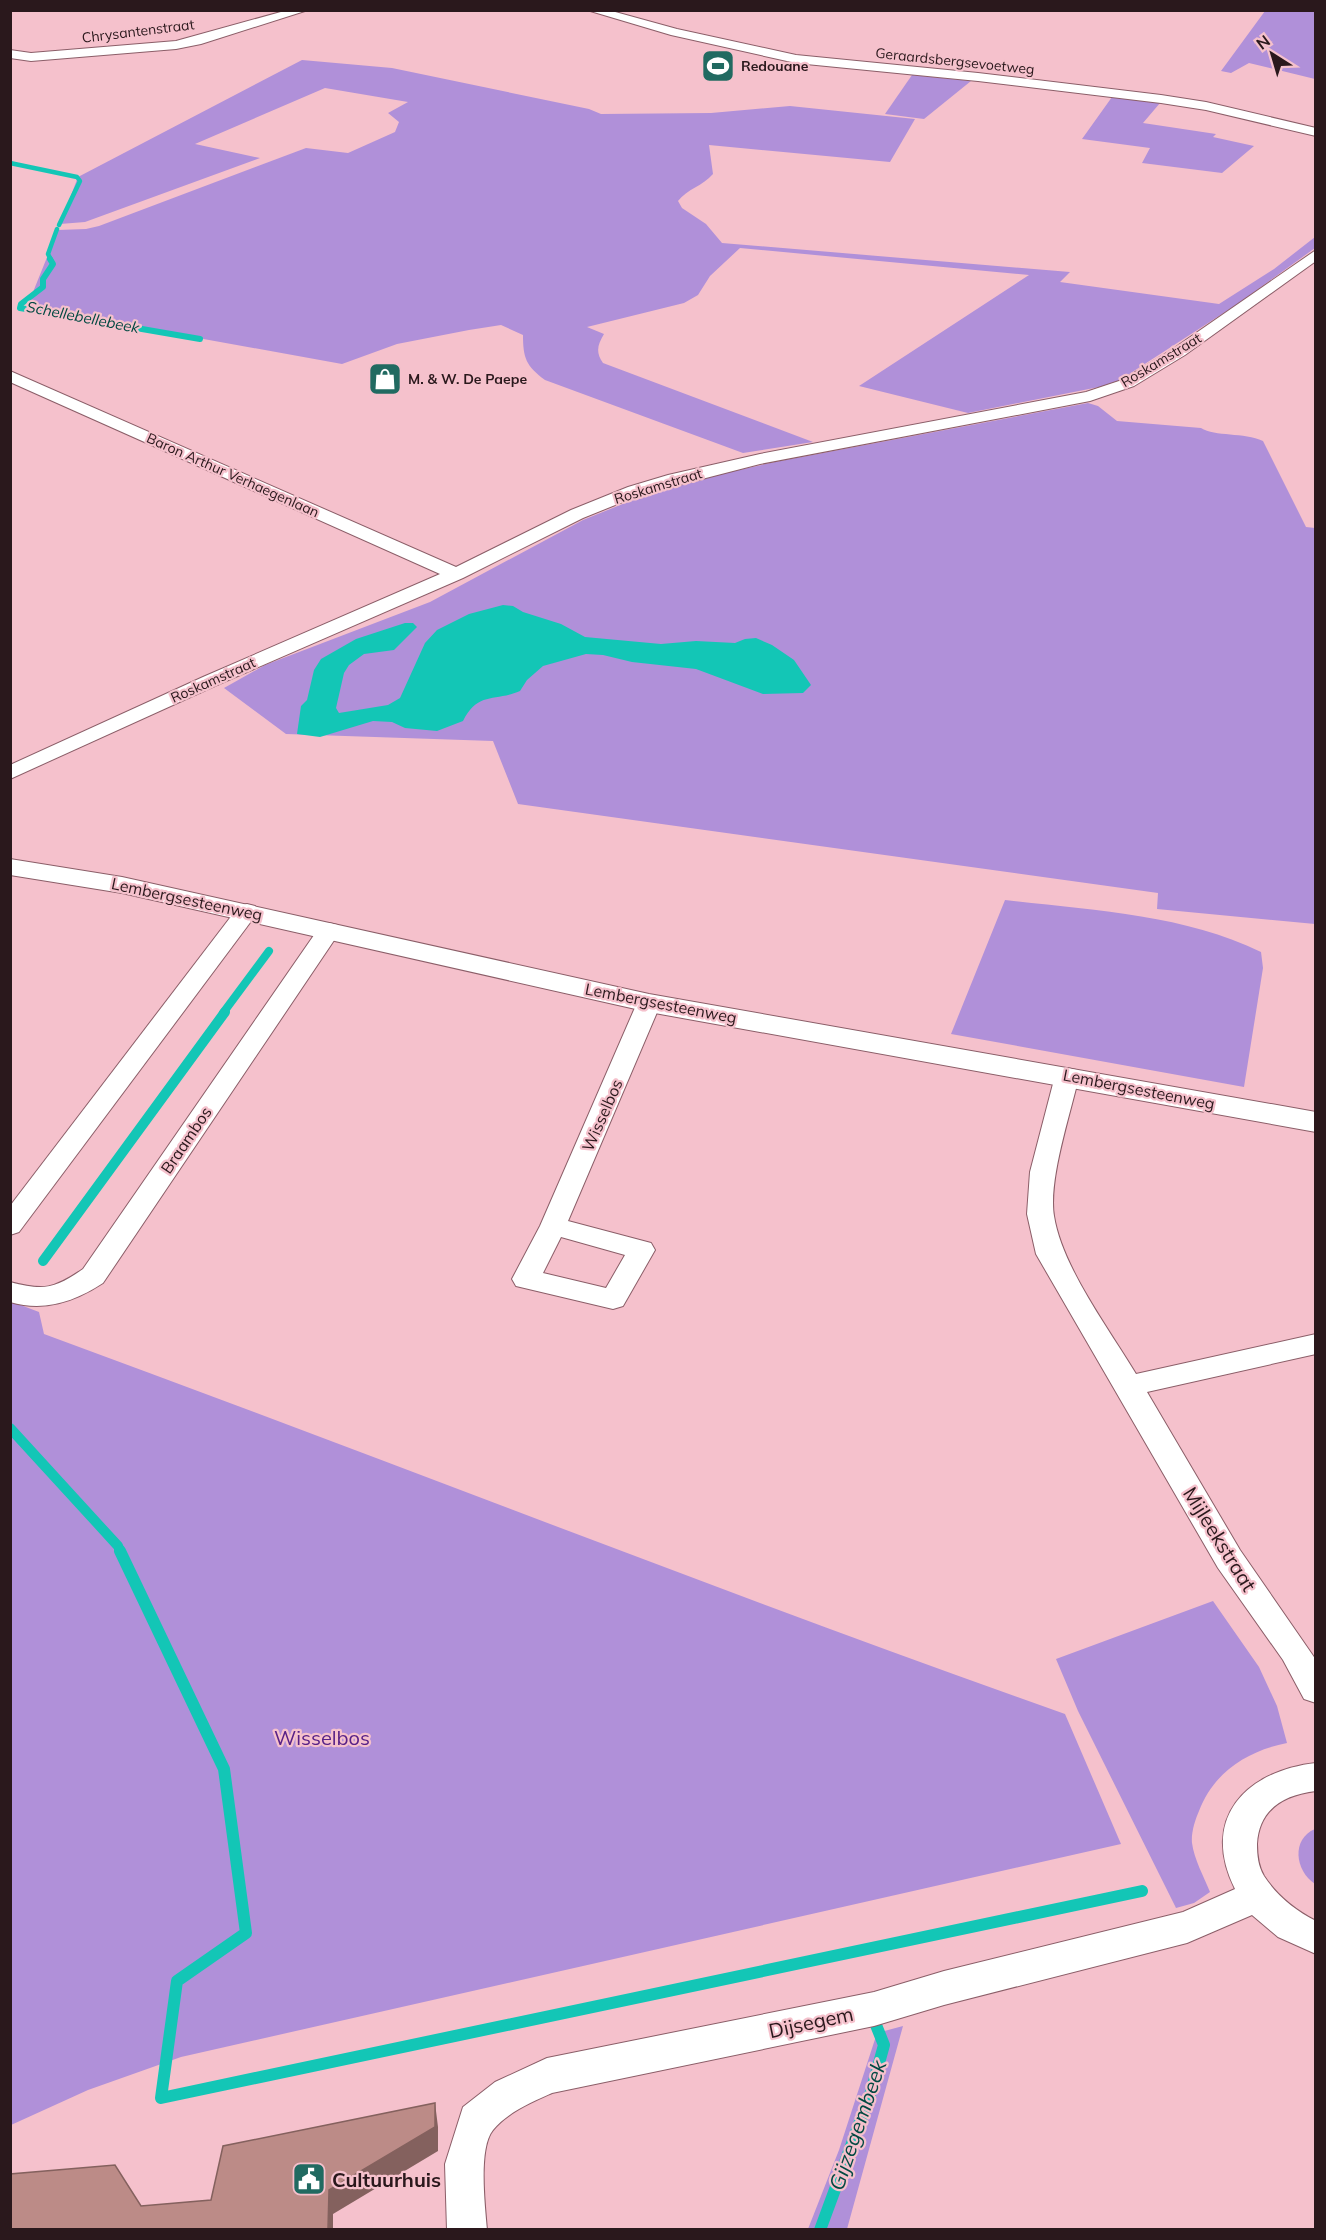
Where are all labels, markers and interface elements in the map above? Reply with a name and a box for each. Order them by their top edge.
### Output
street label: Chrysantenstraat [81,15,195,47]
north arrow [1242,24,1302,84]
text: N [1252,30,1274,54]
street label: Geraardsbergsevoetweg [875,44,1035,78]
sports icon: Redouane [700,48,736,84]
place label: Redouane [741,57,809,75]
water label: Schellebellebeek [25,297,142,337]
street label: Roskamstraat [1117,329,1205,391]
shop icon: M. & W. De Paepe [367,361,403,397]
place label: M. & W. De Paepe [408,370,527,388]
street label: Baron Arthur Verhaegenlaan [144,429,322,521]
street label: Roskamstraat [612,464,704,508]
street label: Roskamstraat [168,653,258,707]
street label: Lembergsesteenweg [110,873,264,925]
street label: Lembergsesteenweg [584,978,738,1028]
street label: Lembergsesteenweg [1062,1064,1216,1114]
street label: Wisselbos [577,1076,627,1154]
street label: Braambos [156,1103,216,1177]
street label: Mijleekstraat [1178,1482,1262,1596]
park label: Wisselbos [274,1725,370,1750]
street label: Dijsegem [766,2001,856,2043]
water label: Gijzegembeek [823,2055,892,2194]
public building icon: Cultuurhuis [291,2161,327,2197]
place label: Cultuurhuis [332,2167,441,2192]

